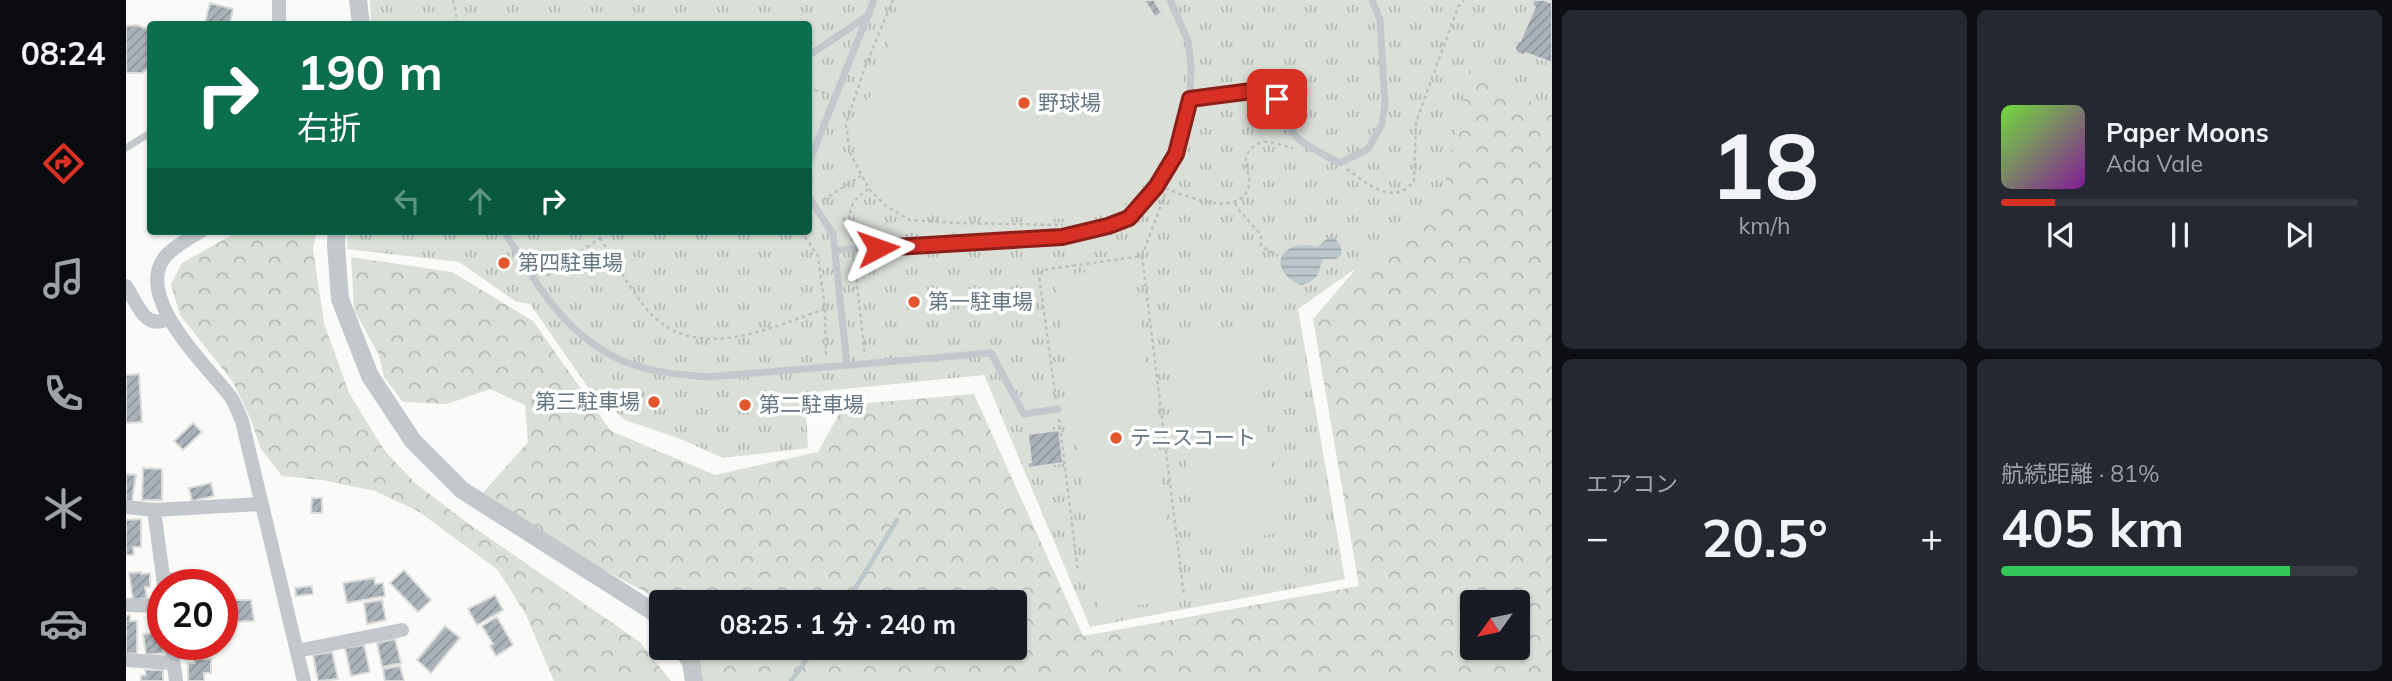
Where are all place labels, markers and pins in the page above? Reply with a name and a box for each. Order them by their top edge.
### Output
pin [1247,69,1307,129]
place label: 野球場 [1038,89,1101,115]
marker: 野球場 [1016,95,1032,111]
place label: 第四駐車場 [518,249,623,275]
marker: 第四駐車場 [496,255,512,271]
place label: 第一駐車場 [928,288,1033,314]
marker: 第一駐車場 [906,294,922,310]
place label: 第三駐車場 [535,388,640,414]
place label: 第二駐車場 [759,391,864,417]
marker: 第三駐車場 [646,394,662,410]
marker: 第二駐車場 [737,397,753,413]
place label: テニスコート [1130,424,1256,450]
marker: テニスコート [1108,430,1124,446]

